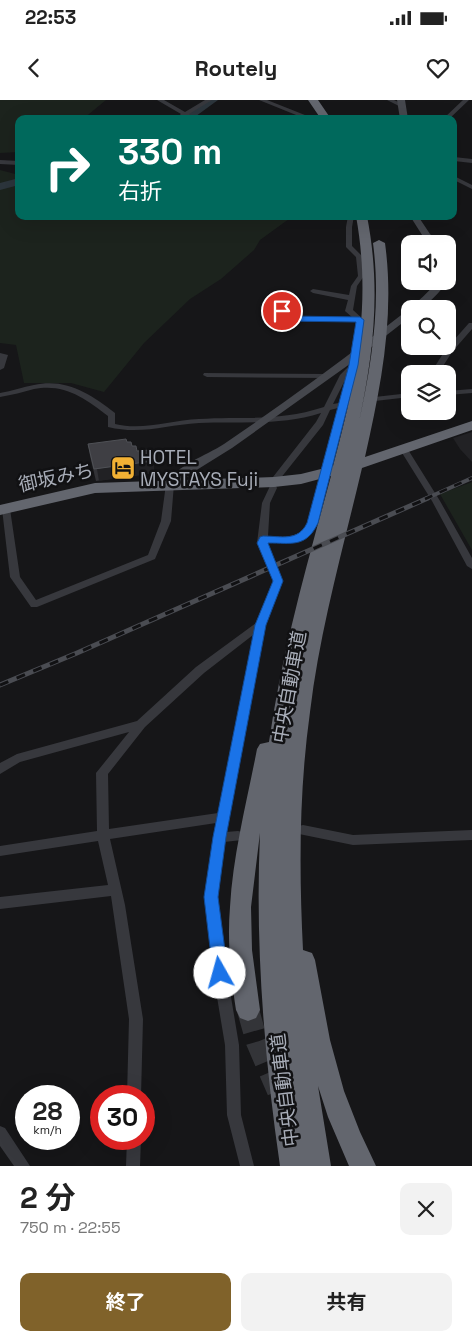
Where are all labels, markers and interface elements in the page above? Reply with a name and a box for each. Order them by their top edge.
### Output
text: 22:53 [25,5,76,30]
icon: back [20,54,48,82]
text: Routely [195,54,277,82]
icon: heart [424,54,452,82]
text: 330 m [118,130,222,174]
icon: right [35,135,100,200]
text: 右折 [118,177,162,205]
map controls [401,235,456,420]
button: sound [401,235,456,290]
pin [261,290,303,332]
icon: arrive [268,297,296,325]
button: search [401,300,456,355]
button: layers [401,365,456,420]
place label: HOTEL MYSTAYS Fuji [140,445,258,492]
hotel icon: HOTEL MYSTAYS Fuji [110,455,136,481]
street label: 御坂みち [16,457,96,498]
street label: 中央自動車道 [267,629,312,745]
position arrow [193,946,245,998]
street label: 中央自動車道 [265,1032,304,1148]
speed limit sign: 30 [90,1085,155,1150]
text: 28 [33,1095,62,1127]
text: km/h [33,1122,62,1138]
text: 2 分 [20,1178,75,1217]
button: close [400,1183,452,1235]
text: 750 m · 22:55 [20,1217,120,1238]
button: 終了 [20,1273,231,1331]
button: 共有 [241,1273,452,1331]

